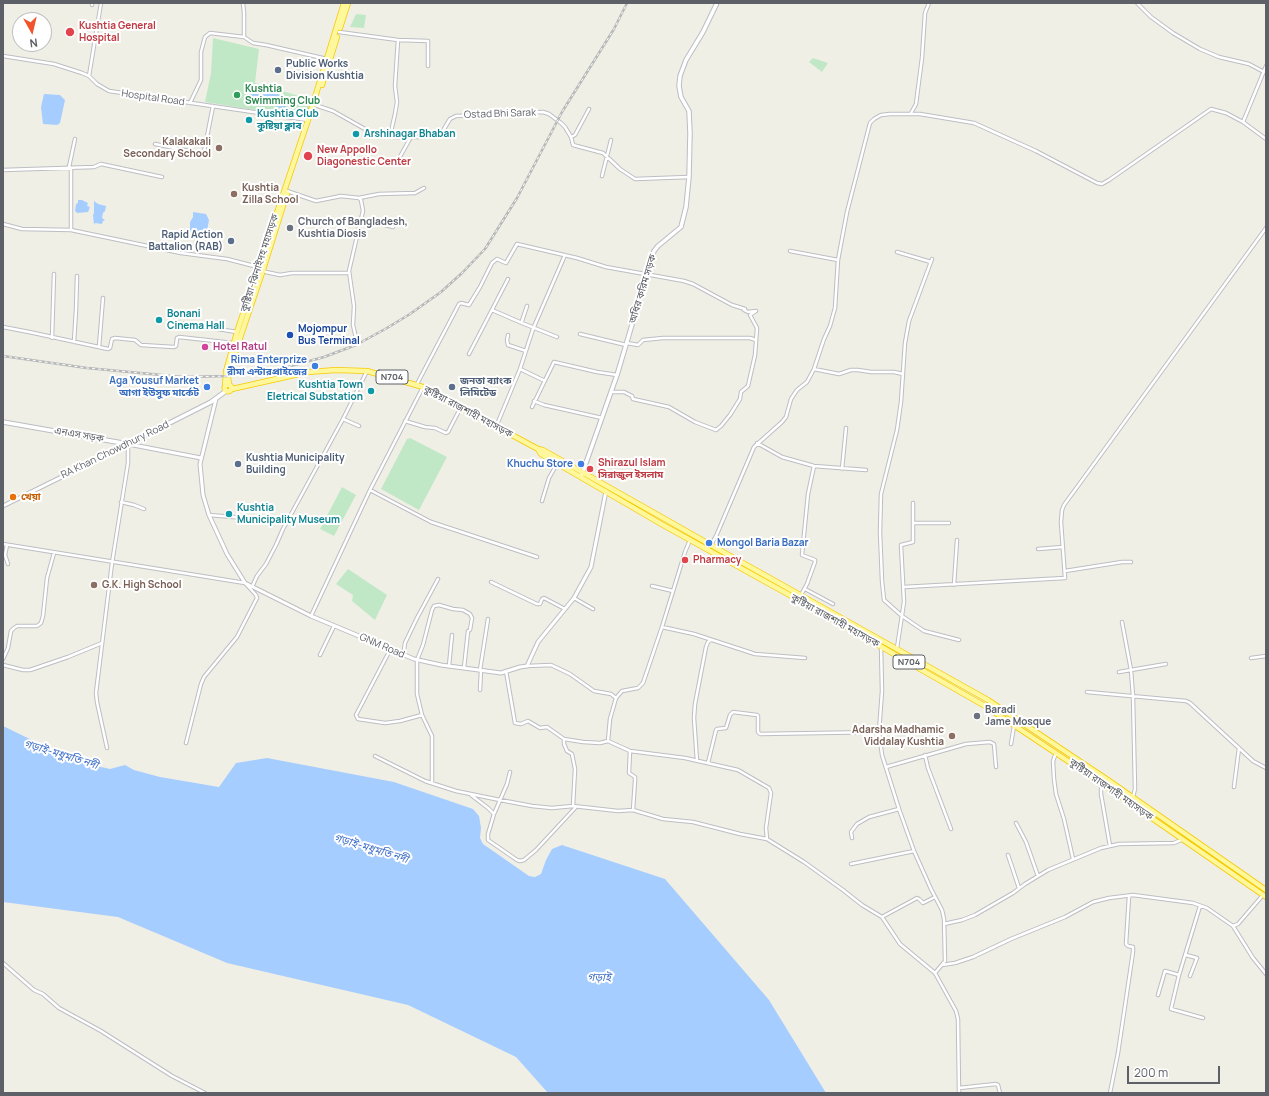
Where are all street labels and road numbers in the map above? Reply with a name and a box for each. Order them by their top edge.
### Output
street label: Hospital Road [121,88,185,108]
street label: Ostad Bhi Sarak [464,107,536,121]
street label: কুষ্টিয়া-ঝিনাইদহ মহাসড়ক [238,213,282,313]
street label: অধির করিম সড়ক [627,253,659,325]
road number: N704 [376,370,408,384]
street label: কুষ্টিয়া রাজশাহী মহাসড়ক [421,383,515,441]
street label: RA Khan Chowdhury Road [59,419,171,481]
street label: এনএস সড়ক [53,425,105,445]
street label: কুষ্টিয়া রাজশাহী মহাসড়ক [789,592,881,650]
street label: GNM Road [358,631,406,661]
road number: N704 [893,655,925,669]
street label: কুষ্টিয়া রাজশাহী মহাসড়ক [1067,757,1155,823]

